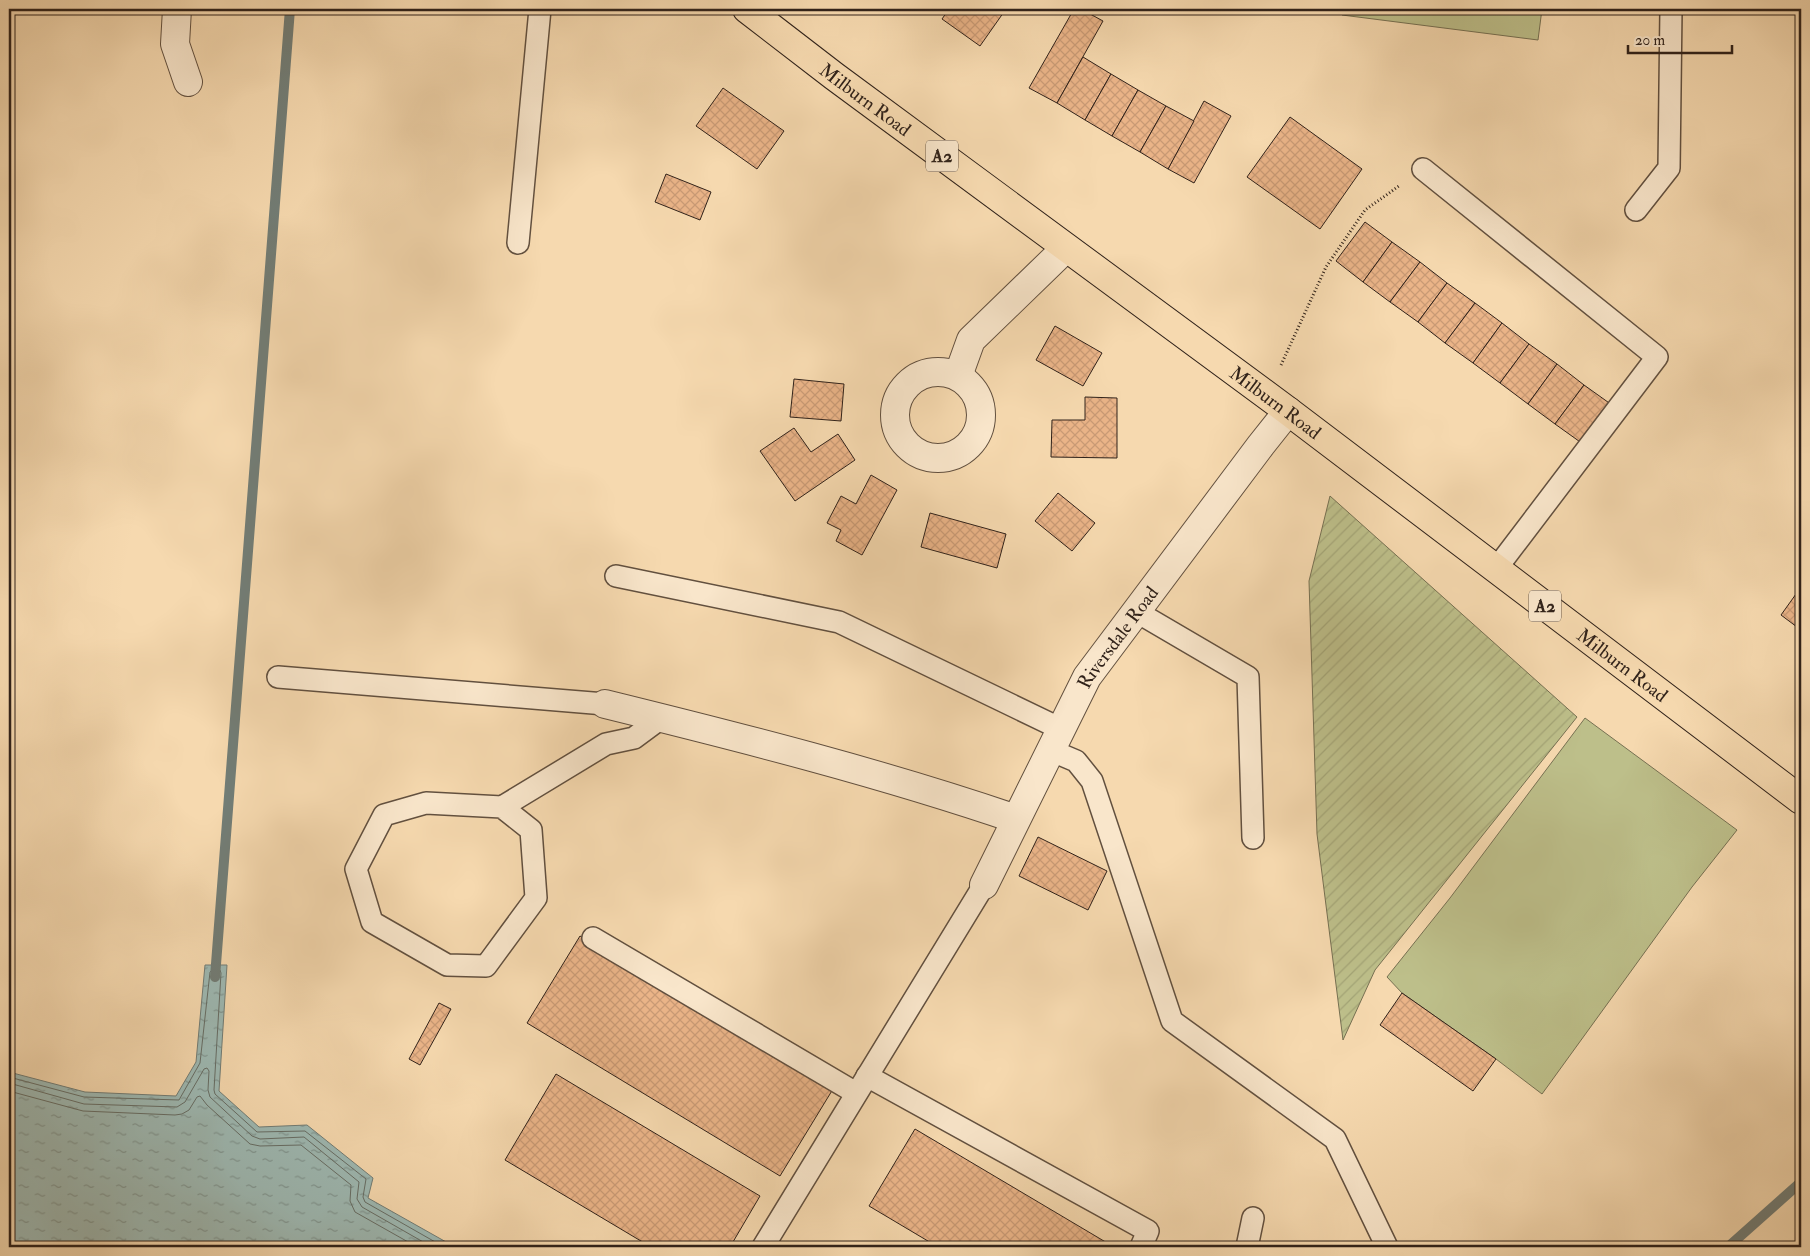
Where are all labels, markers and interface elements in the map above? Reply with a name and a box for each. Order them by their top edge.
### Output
scale bar [1628,22,1731,54]
text: 20 m [1635,31,1665,50]
street label: Milburn Road [814,58,916,142]
road number: A2 [926,140,958,172]
street label: Milburn Road [1225,361,1326,445]
street label: Riversdale Road [1072,581,1164,693]
road number: A2 [1529,590,1561,622]
street label: Milburn Road [1572,623,1673,708]

